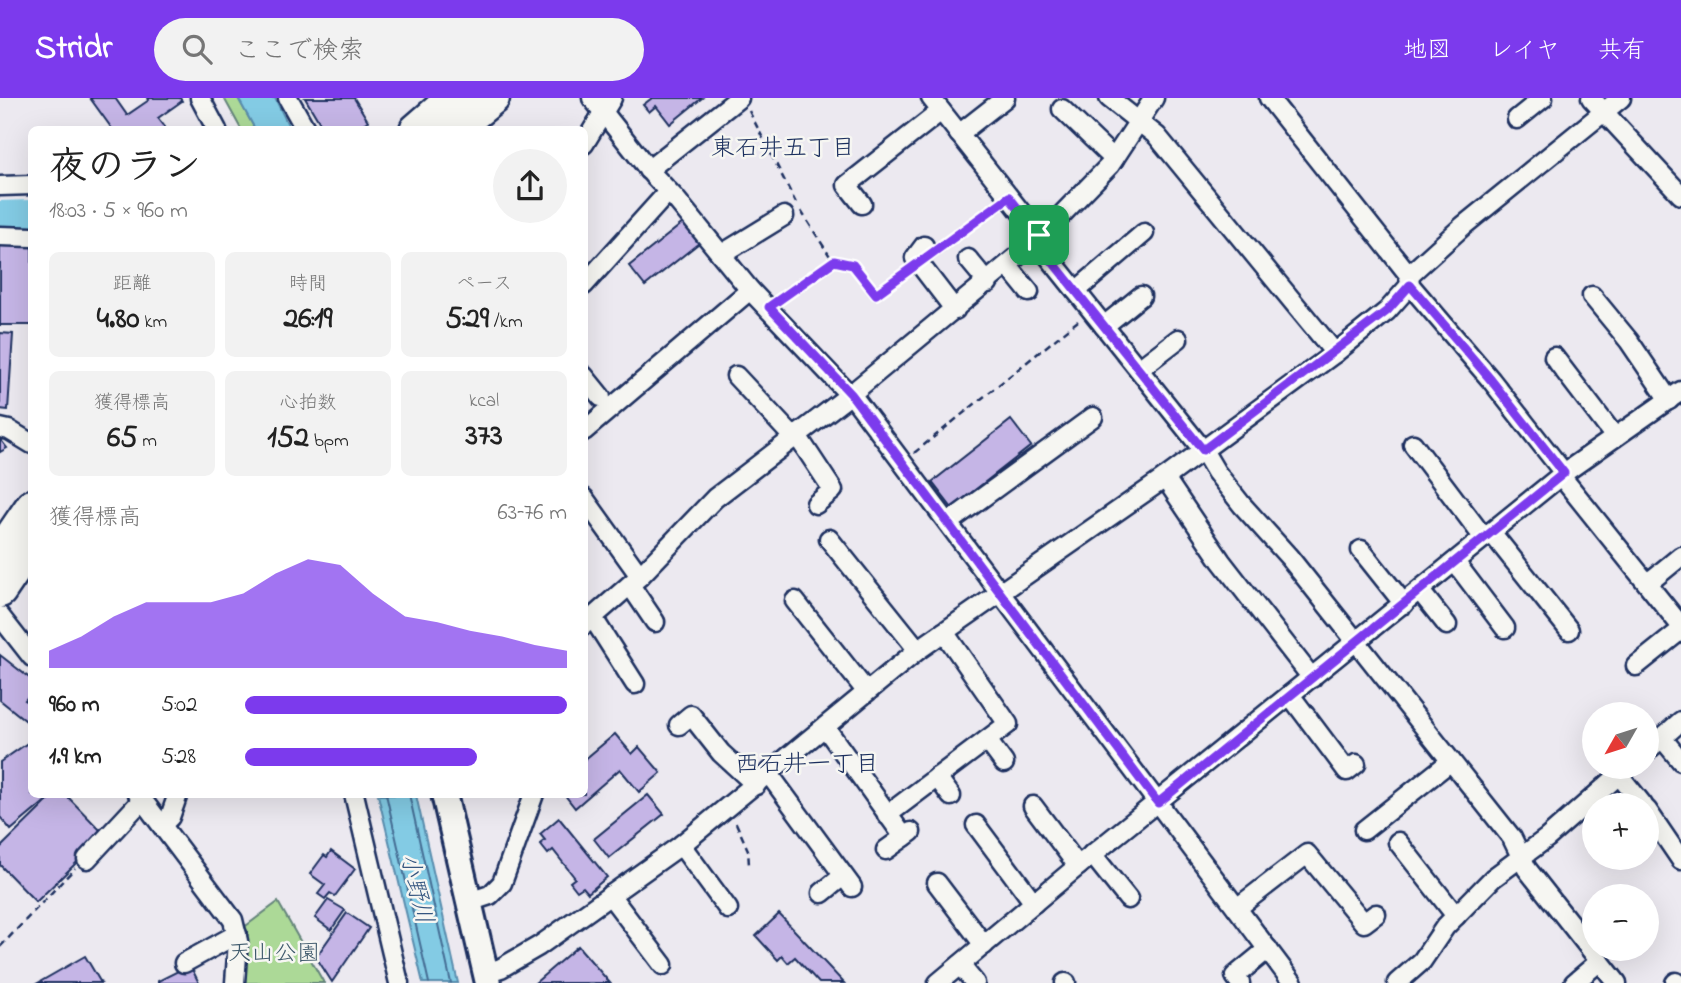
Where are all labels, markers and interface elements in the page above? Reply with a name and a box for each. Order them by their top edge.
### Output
search box [154,18,644,81]
text: Stridr [35,25,112,73]
icon: search [178,30,216,68]
text: ここで検索 [234,33,364,71]
text: 地図 [1403,34,1451,69]
text: レイヤ [1489,34,1560,69]
text: 共有 [1598,34,1646,69]
district label: 東石井五丁目 [711,132,855,167]
text: 夜のラン [49,141,201,197]
button: share [493,149,567,223]
text: 18:03 · 5 × 960 m [49,195,188,228]
pin [1009,205,1069,265]
icon: arrive [1020,216,1058,254]
text: 距離 [113,271,151,298]
text: 時間 [289,271,327,298]
text: ペース [456,271,512,298]
text: 4.80 [97,298,139,342]
text: 26:19 [283,298,333,342]
text: 5:29 [445,298,489,342]
text: km [139,309,167,336]
text: /km [489,309,523,336]
text: kcal [469,388,499,415]
text: 獲得標高 [94,390,170,417]
text: 心拍数 [279,390,337,417]
text: 373 [465,415,503,459]
text: 65 [107,417,137,461]
text: 152 [267,417,309,461]
text: m [137,428,157,455]
text: bpm [309,428,349,455]
text: 63–76 m [498,497,567,530]
text: 獲得標高 [49,502,141,535]
text: 960 m [49,689,100,722]
text: 5:02 [161,689,197,722]
north arrow [1582,702,1659,779]
map controls [1582,702,1659,961]
text: 1.9 km [49,741,102,774]
text: 5:28 [161,741,196,774]
district label: 西石井一丁目 [735,748,879,783]
button: + [1582,793,1659,870]
water label: 小野川 [389,850,441,928]
button: − [1582,884,1659,961]
park label: 天山公園 [228,938,320,971]

